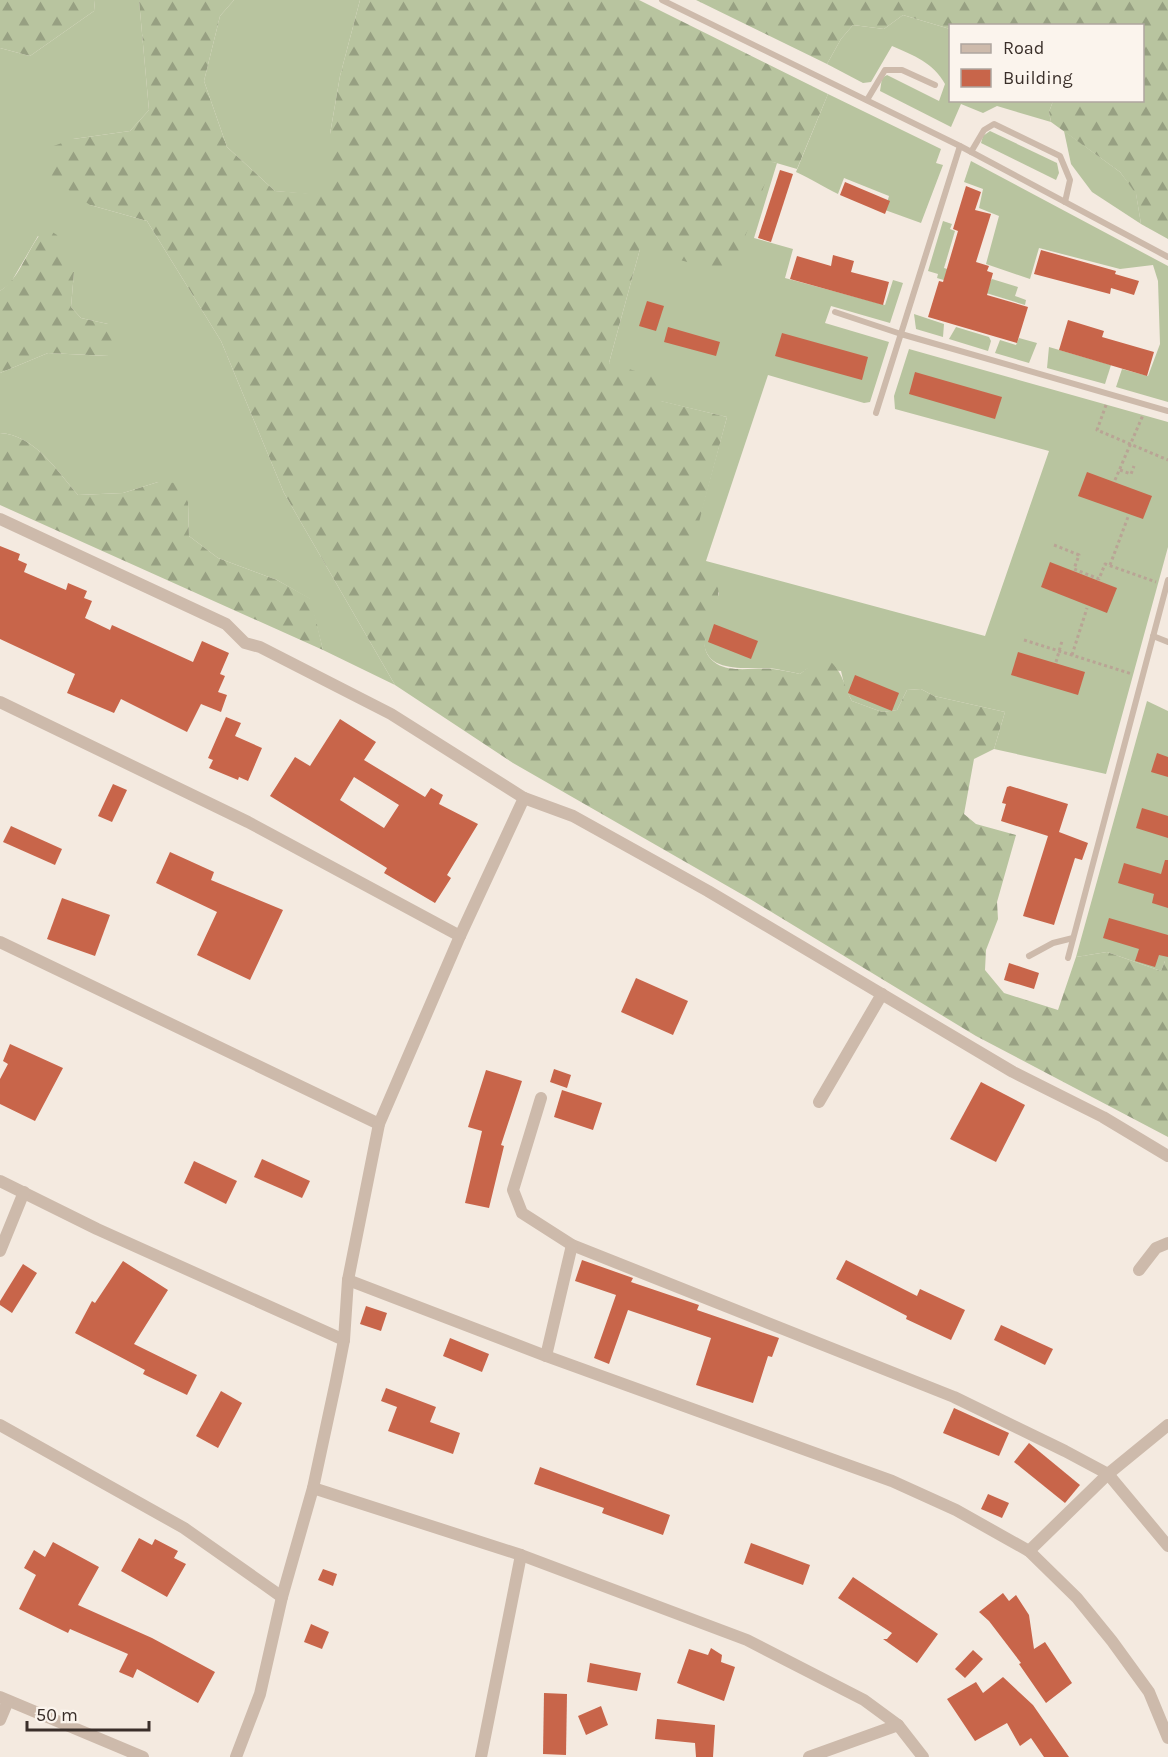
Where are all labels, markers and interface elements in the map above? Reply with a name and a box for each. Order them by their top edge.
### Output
legend [949,24,1144,102]
text: Road [1003,37,1044,59]
text: Building [1003,67,1073,89]
scale bar [27,1694,148,1732]
text: 50 m [36,1704,78,1726]

